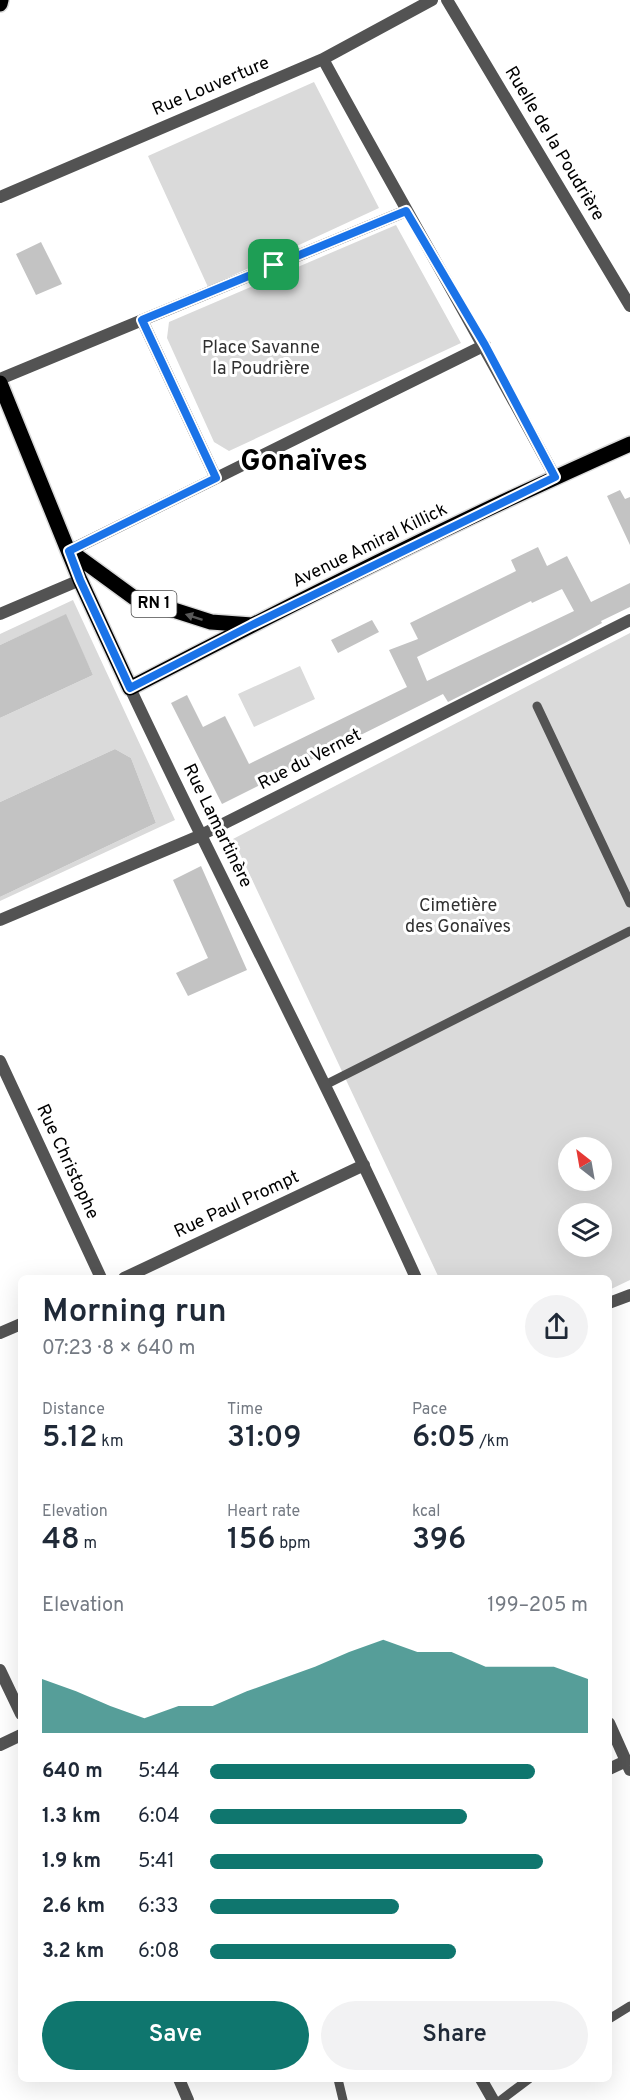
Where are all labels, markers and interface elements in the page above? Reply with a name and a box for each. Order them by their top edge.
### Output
street label: Rue Louverture [149,52,273,122]
street label: Ruelle de la Poudrière [499,63,609,225]
pin [248,239,299,290]
icon: arrive [257,248,290,281]
park label: Place Savanne la Poudrière [202,337,320,381]
district label: Gonaïves [240,444,368,481]
street label: Avenue Amiral Killick [289,498,451,594]
road number: RN 1 [132,591,176,617]
one-way arrow [185,611,203,621]
street label: Rue du Vernet [254,724,366,796]
street label: Rue Lamartinère [177,760,257,892]
park label: Cimetière des Gonaïves [405,895,511,939]
street label: Rue Christophe [30,1101,104,1223]
north arrow [558,1137,612,1191]
map controls [558,1137,612,1257]
street label: Rue Paul Prompt [171,1166,303,1244]
button: layers [558,1203,612,1257]
text: Morning run [42,1292,227,1334]
button: share [525,1295,588,1358]
text: 07:23 · 8 × 640 m [42,1336,195,1362]
text: Distance [42,1400,105,1420]
text: Time [227,1400,263,1420]
text: Pace [412,1400,447,1420]
text: 5.12 [42,1420,98,1457]
text: 31:09 [227,1420,302,1457]
text: 6:05 [412,1420,475,1457]
text: km [98,1432,124,1452]
text: /km [475,1432,509,1452]
text: Elevation [42,1502,108,1522]
text: Heart rate [227,1502,300,1522]
text: kcal [412,1502,440,1522]
text: 48 [42,1522,80,1559]
text: 156 [227,1522,275,1559]
text: 396 [412,1522,466,1559]
text: m [80,1534,97,1554]
text: bpm [275,1534,311,1554]
text: Elevation [42,1593,124,1619]
text: 199–205 m [487,1593,588,1619]
text: 640 m [42,1759,103,1785]
text: 5:44 [138,1759,180,1785]
text: 1.3 km [42,1804,101,1830]
text: 6:04 [138,1804,180,1830]
text: 1.9 km [42,1849,101,1875]
text: 5:41 [138,1849,175,1875]
text: 2.6 km [42,1894,105,1920]
text: 6:33 [138,1894,179,1920]
text: 3.2 km [42,1939,104,1965]
text: 6:08 [138,1939,180,1965]
button: Save [42,2001,309,2070]
button: Share [321,2001,588,2070]

